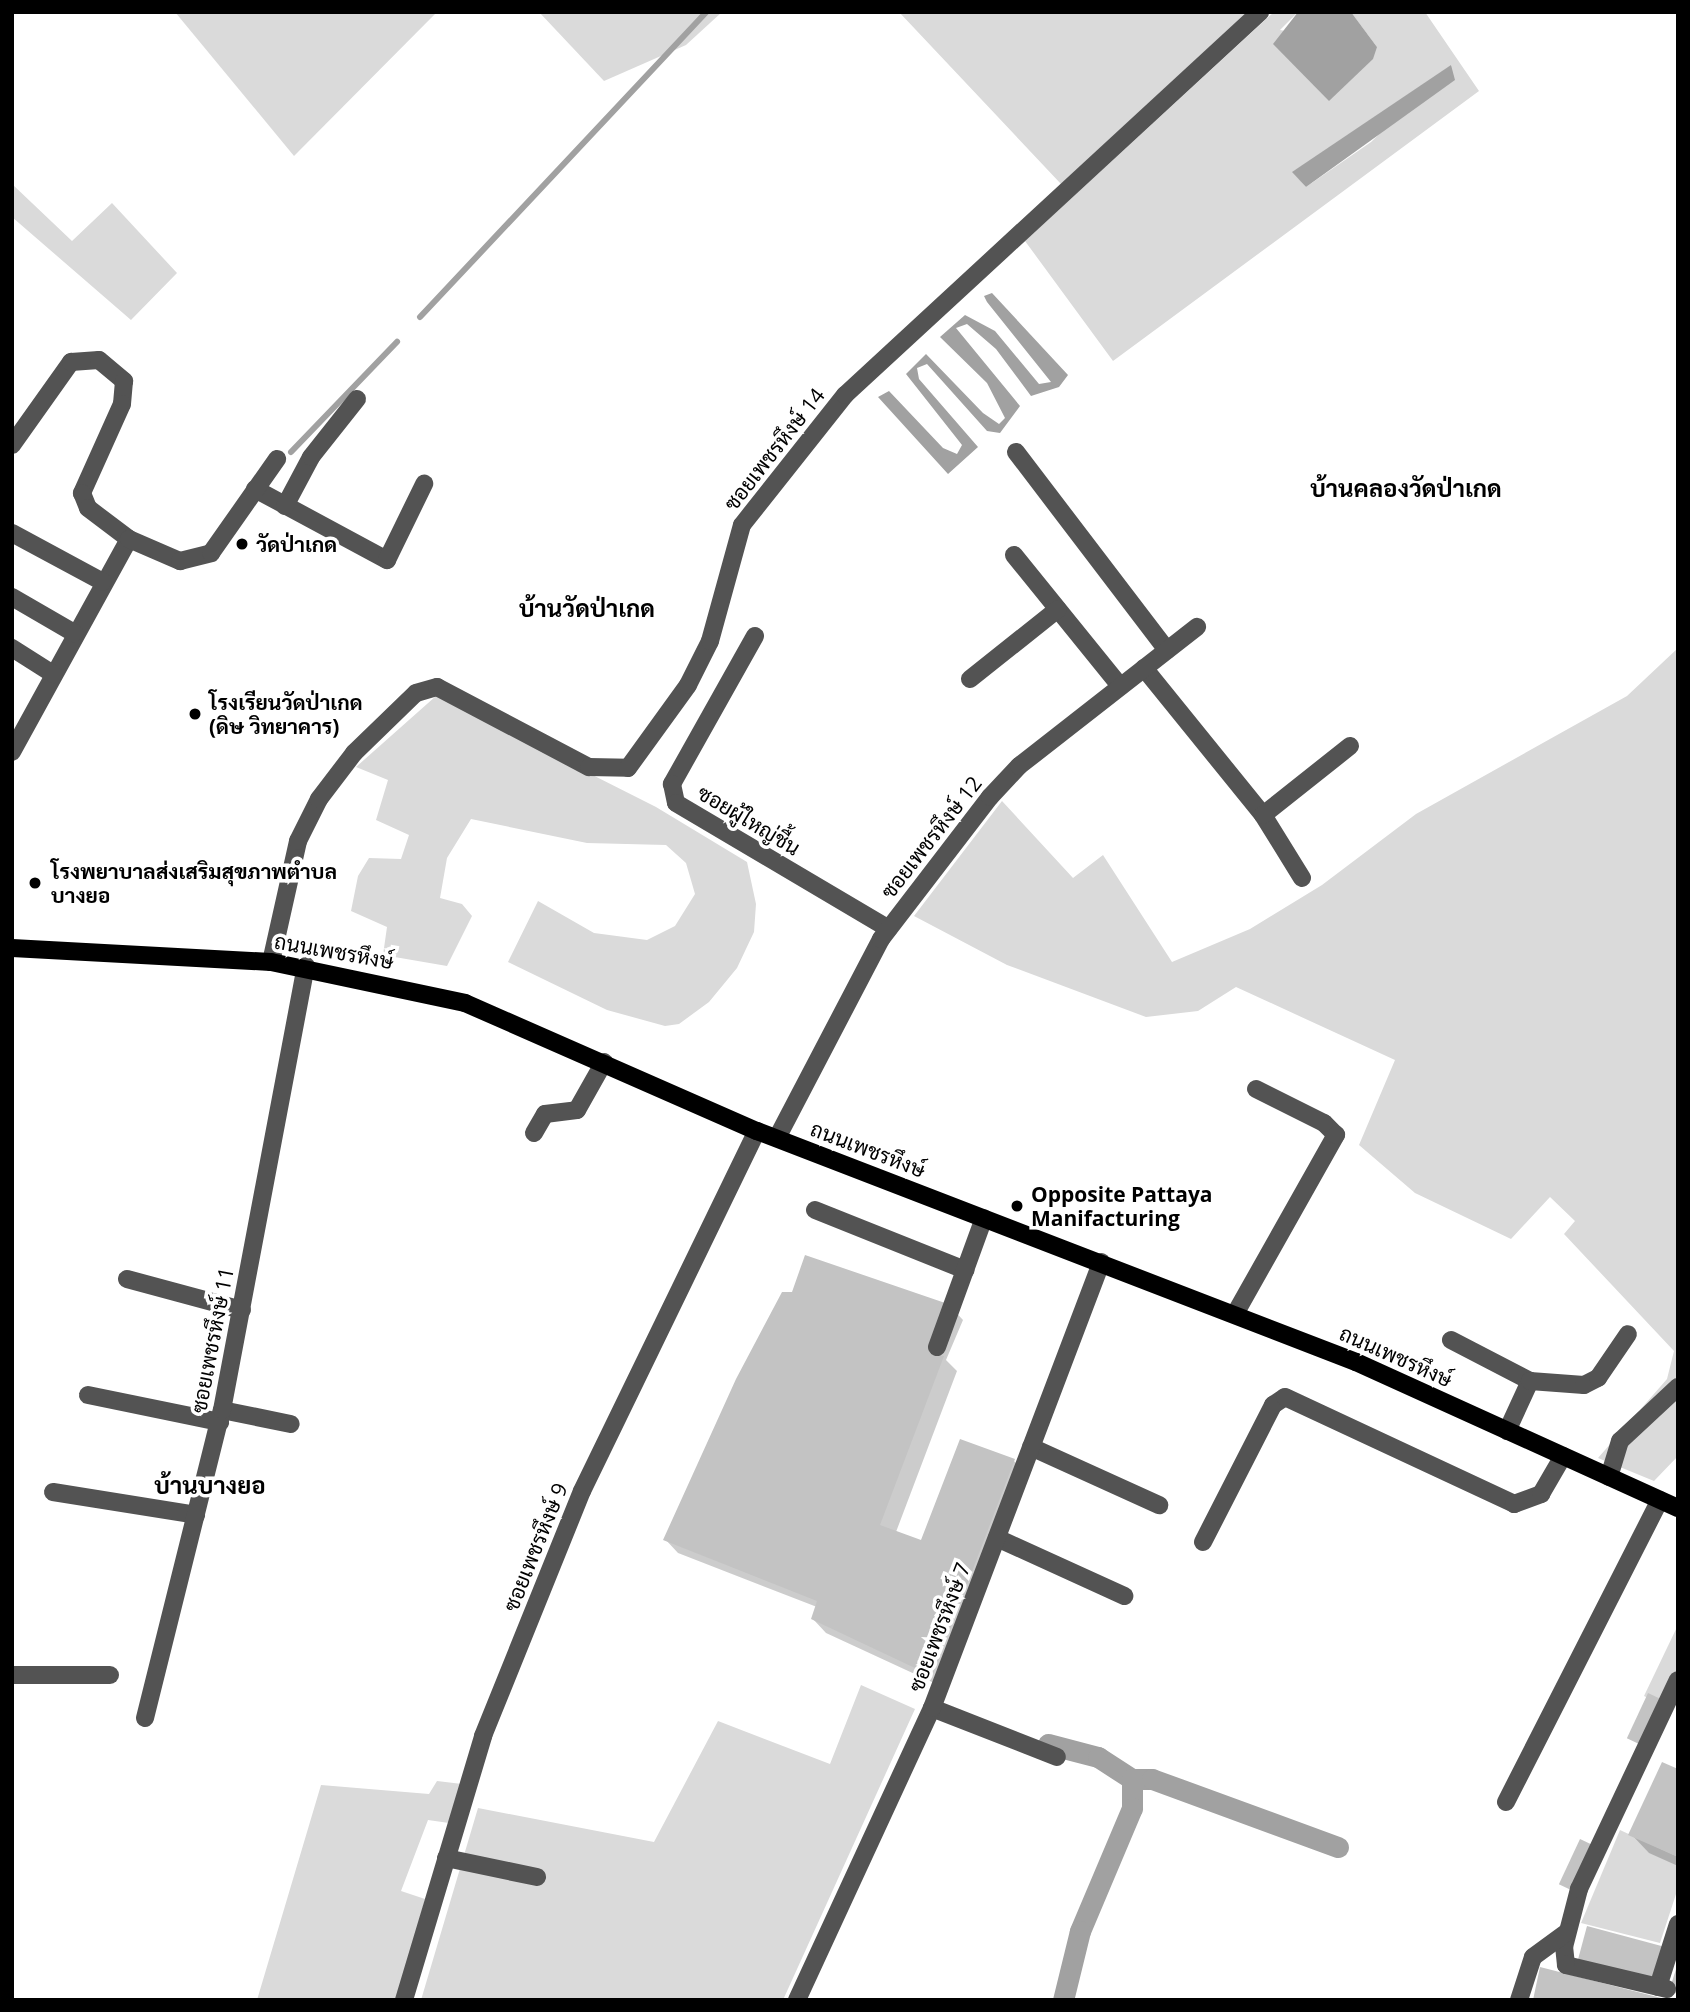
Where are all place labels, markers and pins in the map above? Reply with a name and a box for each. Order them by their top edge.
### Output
place label: วัดป่าเกด [256,531,337,557]
marker: วัดป่าเกด [234,536,250,552]
place label: โรงเรียนวัดป่าเกด (ดิษ วิทยาคาร) [209,689,363,739]
marker: โรงเรียนวัดป่าเกด (ดิษ วิทยาคาร) [187,706,203,722]
place label: โรงพยาบาลส่งเสริมสุขภาพตำบล บางยอ [51,858,337,908]
marker: โรงพยาบาลส่งเสริมสุขภาพตำบล บางยอ [25,873,45,893]
place label: Opposite Pattaya Manifacturing [1031,1181,1213,1231]
marker: Opposite Pattaya Manifacturing [1009,1198,1025,1214]

